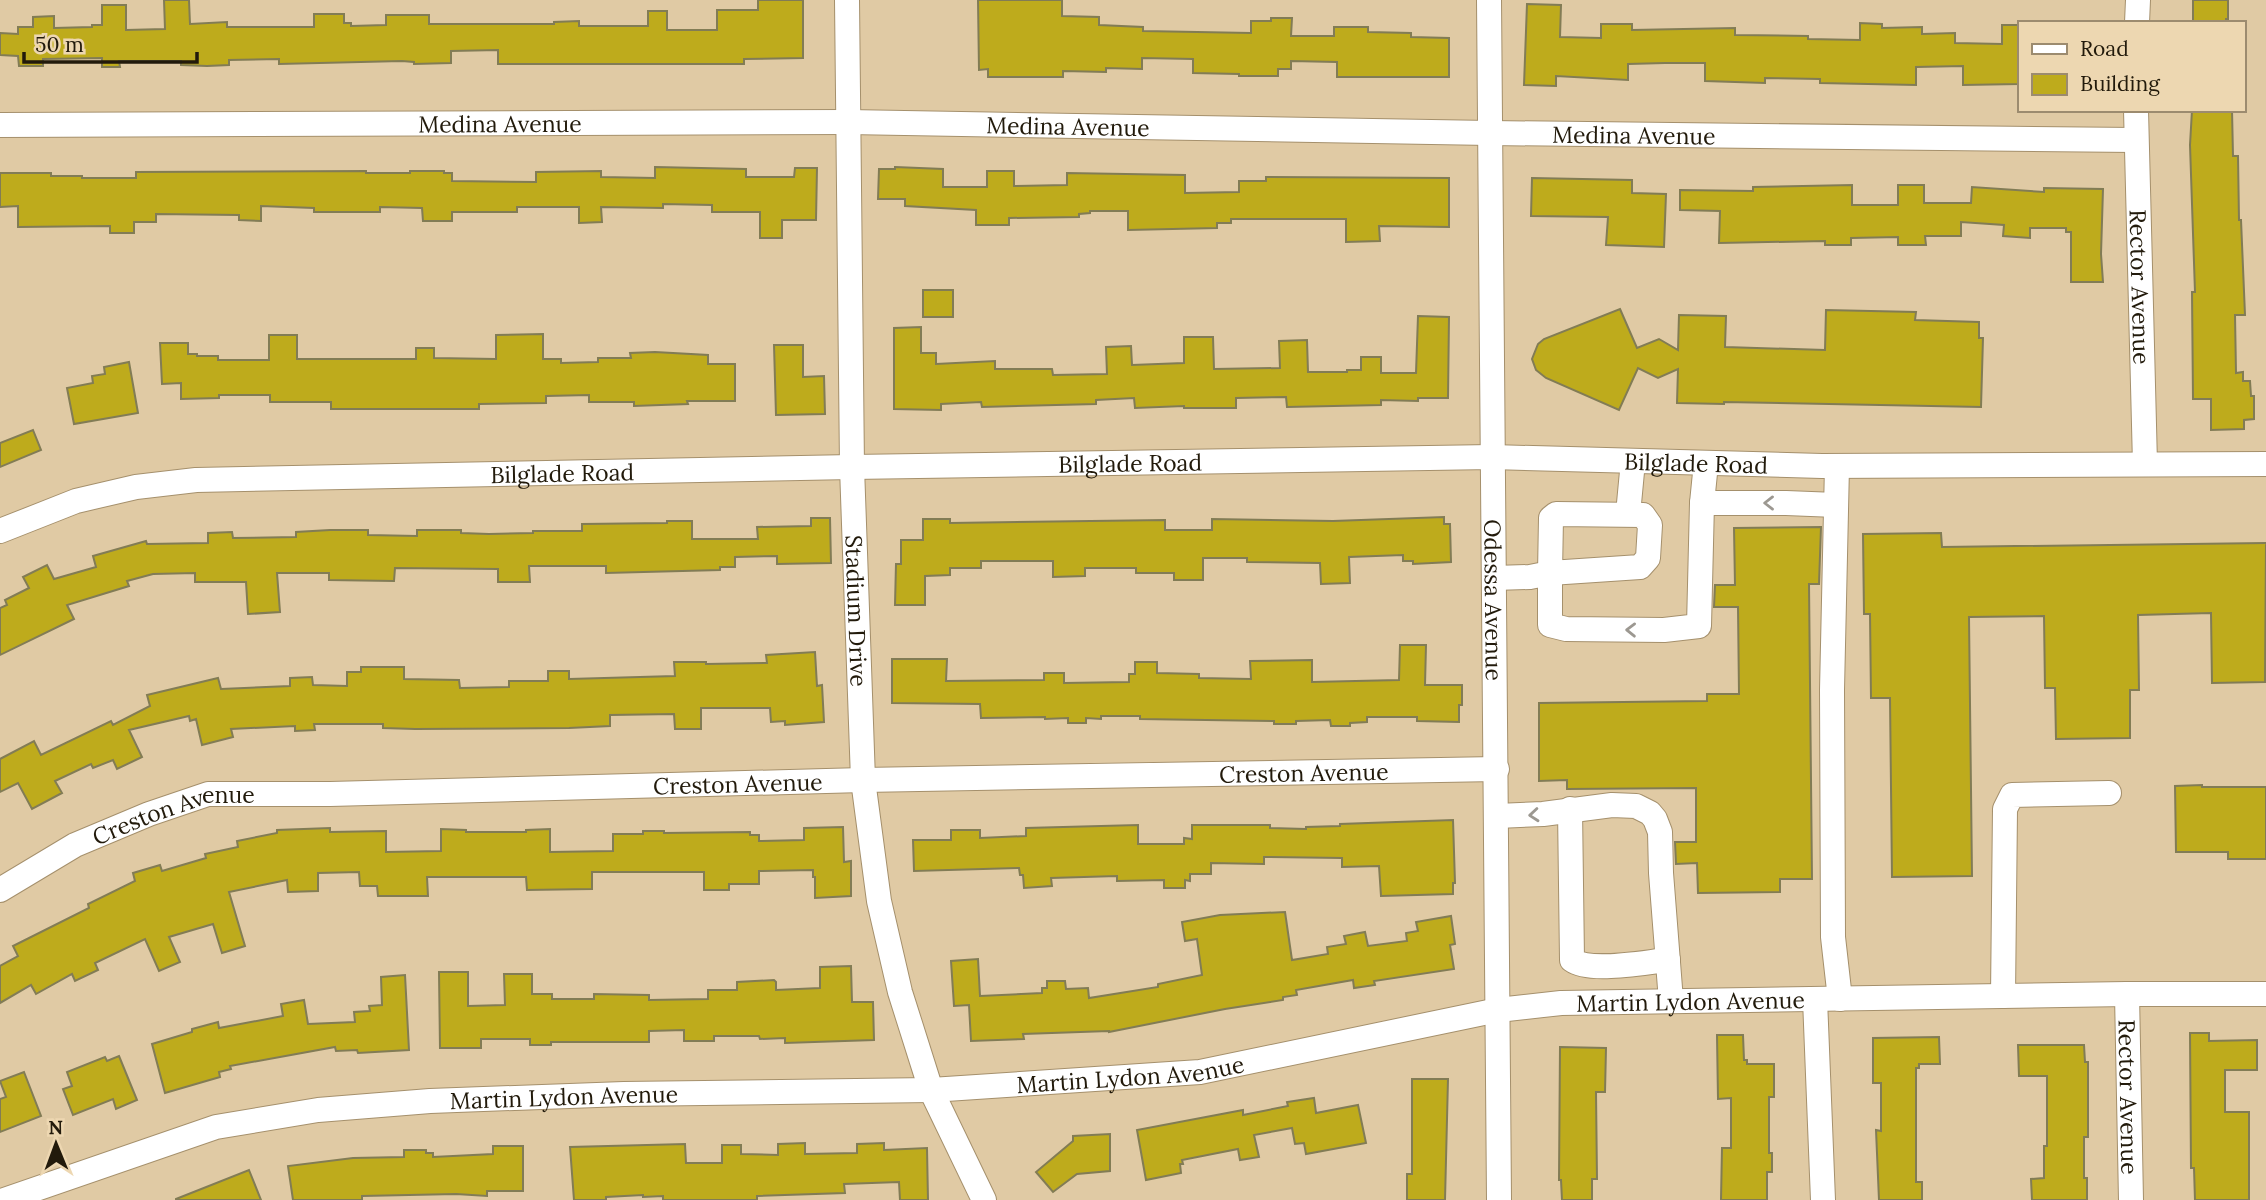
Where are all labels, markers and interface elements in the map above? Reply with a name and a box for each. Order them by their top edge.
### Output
scale bar [24,21,198,65]
legend [2018,21,2245,112]
text: 50 m [35,31,84,58]
text: Road [2080,35,2129,62]
text: Building [2080,70,2160,97]
street label: Medina Avenue [418,108,582,138]
street label: Medina Avenue [986,110,1150,142]
street label: Medina Avenue [1552,119,1716,150]
street label: Rector Avenue [2124,209,2157,365]
street label: Bilglade Road [1624,446,1769,479]
street label: Bilglade Road [1058,447,1203,478]
street label: Bilglade Road [490,457,635,489]
one-way arrow [1764,495,1774,511]
street label: Odessa Avenue [1479,519,1509,681]
street label: Stadium Drive [840,534,874,687]
one-way arrow [1625,622,1636,638]
street label: Creston Avenue [1219,756,1389,788]
street label: Creston Avenue [653,767,823,800]
street label: Creston Avenue [88,780,255,851]
one-way arrow [1528,807,1540,822]
street label: Martin Lydon Avenue [1576,985,1805,1017]
street label: Rector Avenue [2113,1019,2145,1175]
street label: Martin Lydon Avenue [1015,1049,1247,1099]
street label: Martin Lydon Avenue [449,1079,678,1115]
north arrow [21,1109,91,1179]
text: N [48,1115,64,1139]

